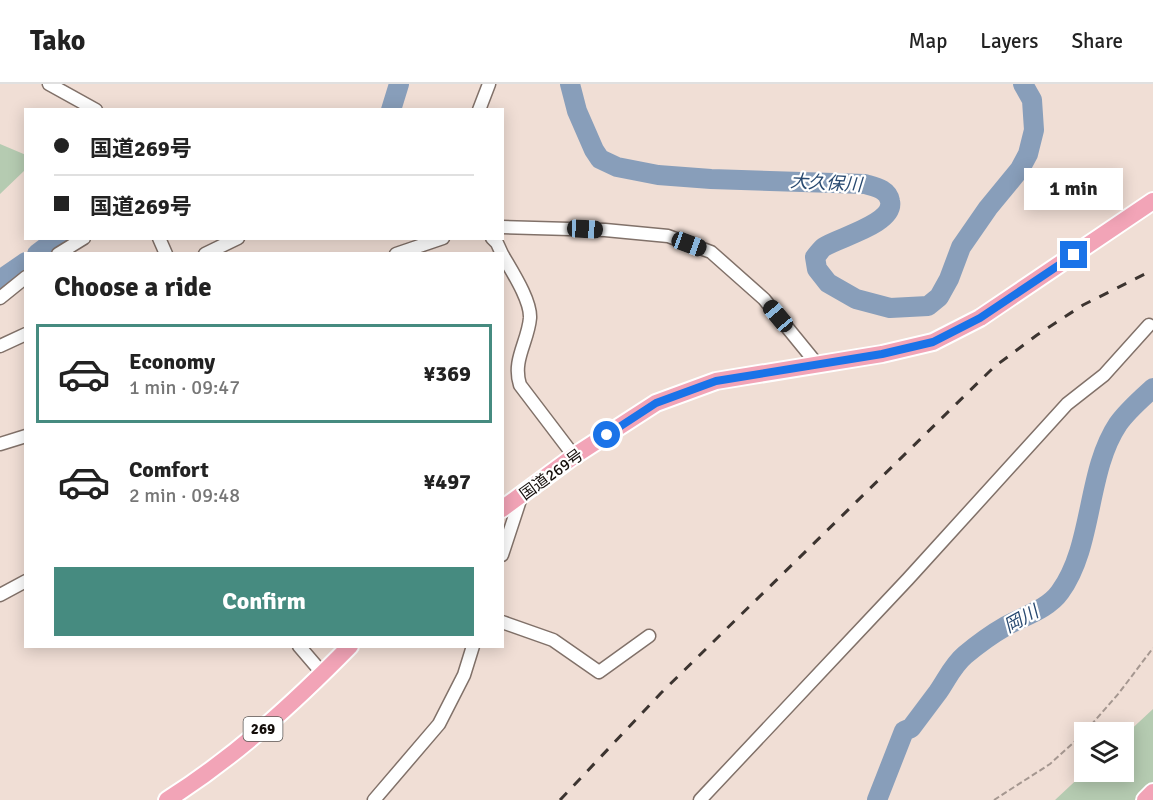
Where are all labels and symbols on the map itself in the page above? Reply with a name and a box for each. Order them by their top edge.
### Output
callout: 1 min [1024,168,1124,210]
water label: 大久保川 [789,170,865,196]
car [567,219,603,239]
car [669,229,709,259]
route end [1060,241,1087,268]
car [760,296,796,336]
route start [593,421,620,448]
street label: 国道269号 [516,445,587,505]
water label: 岡川 [1000,600,1044,637]
road number: 269 [244,717,282,741]

